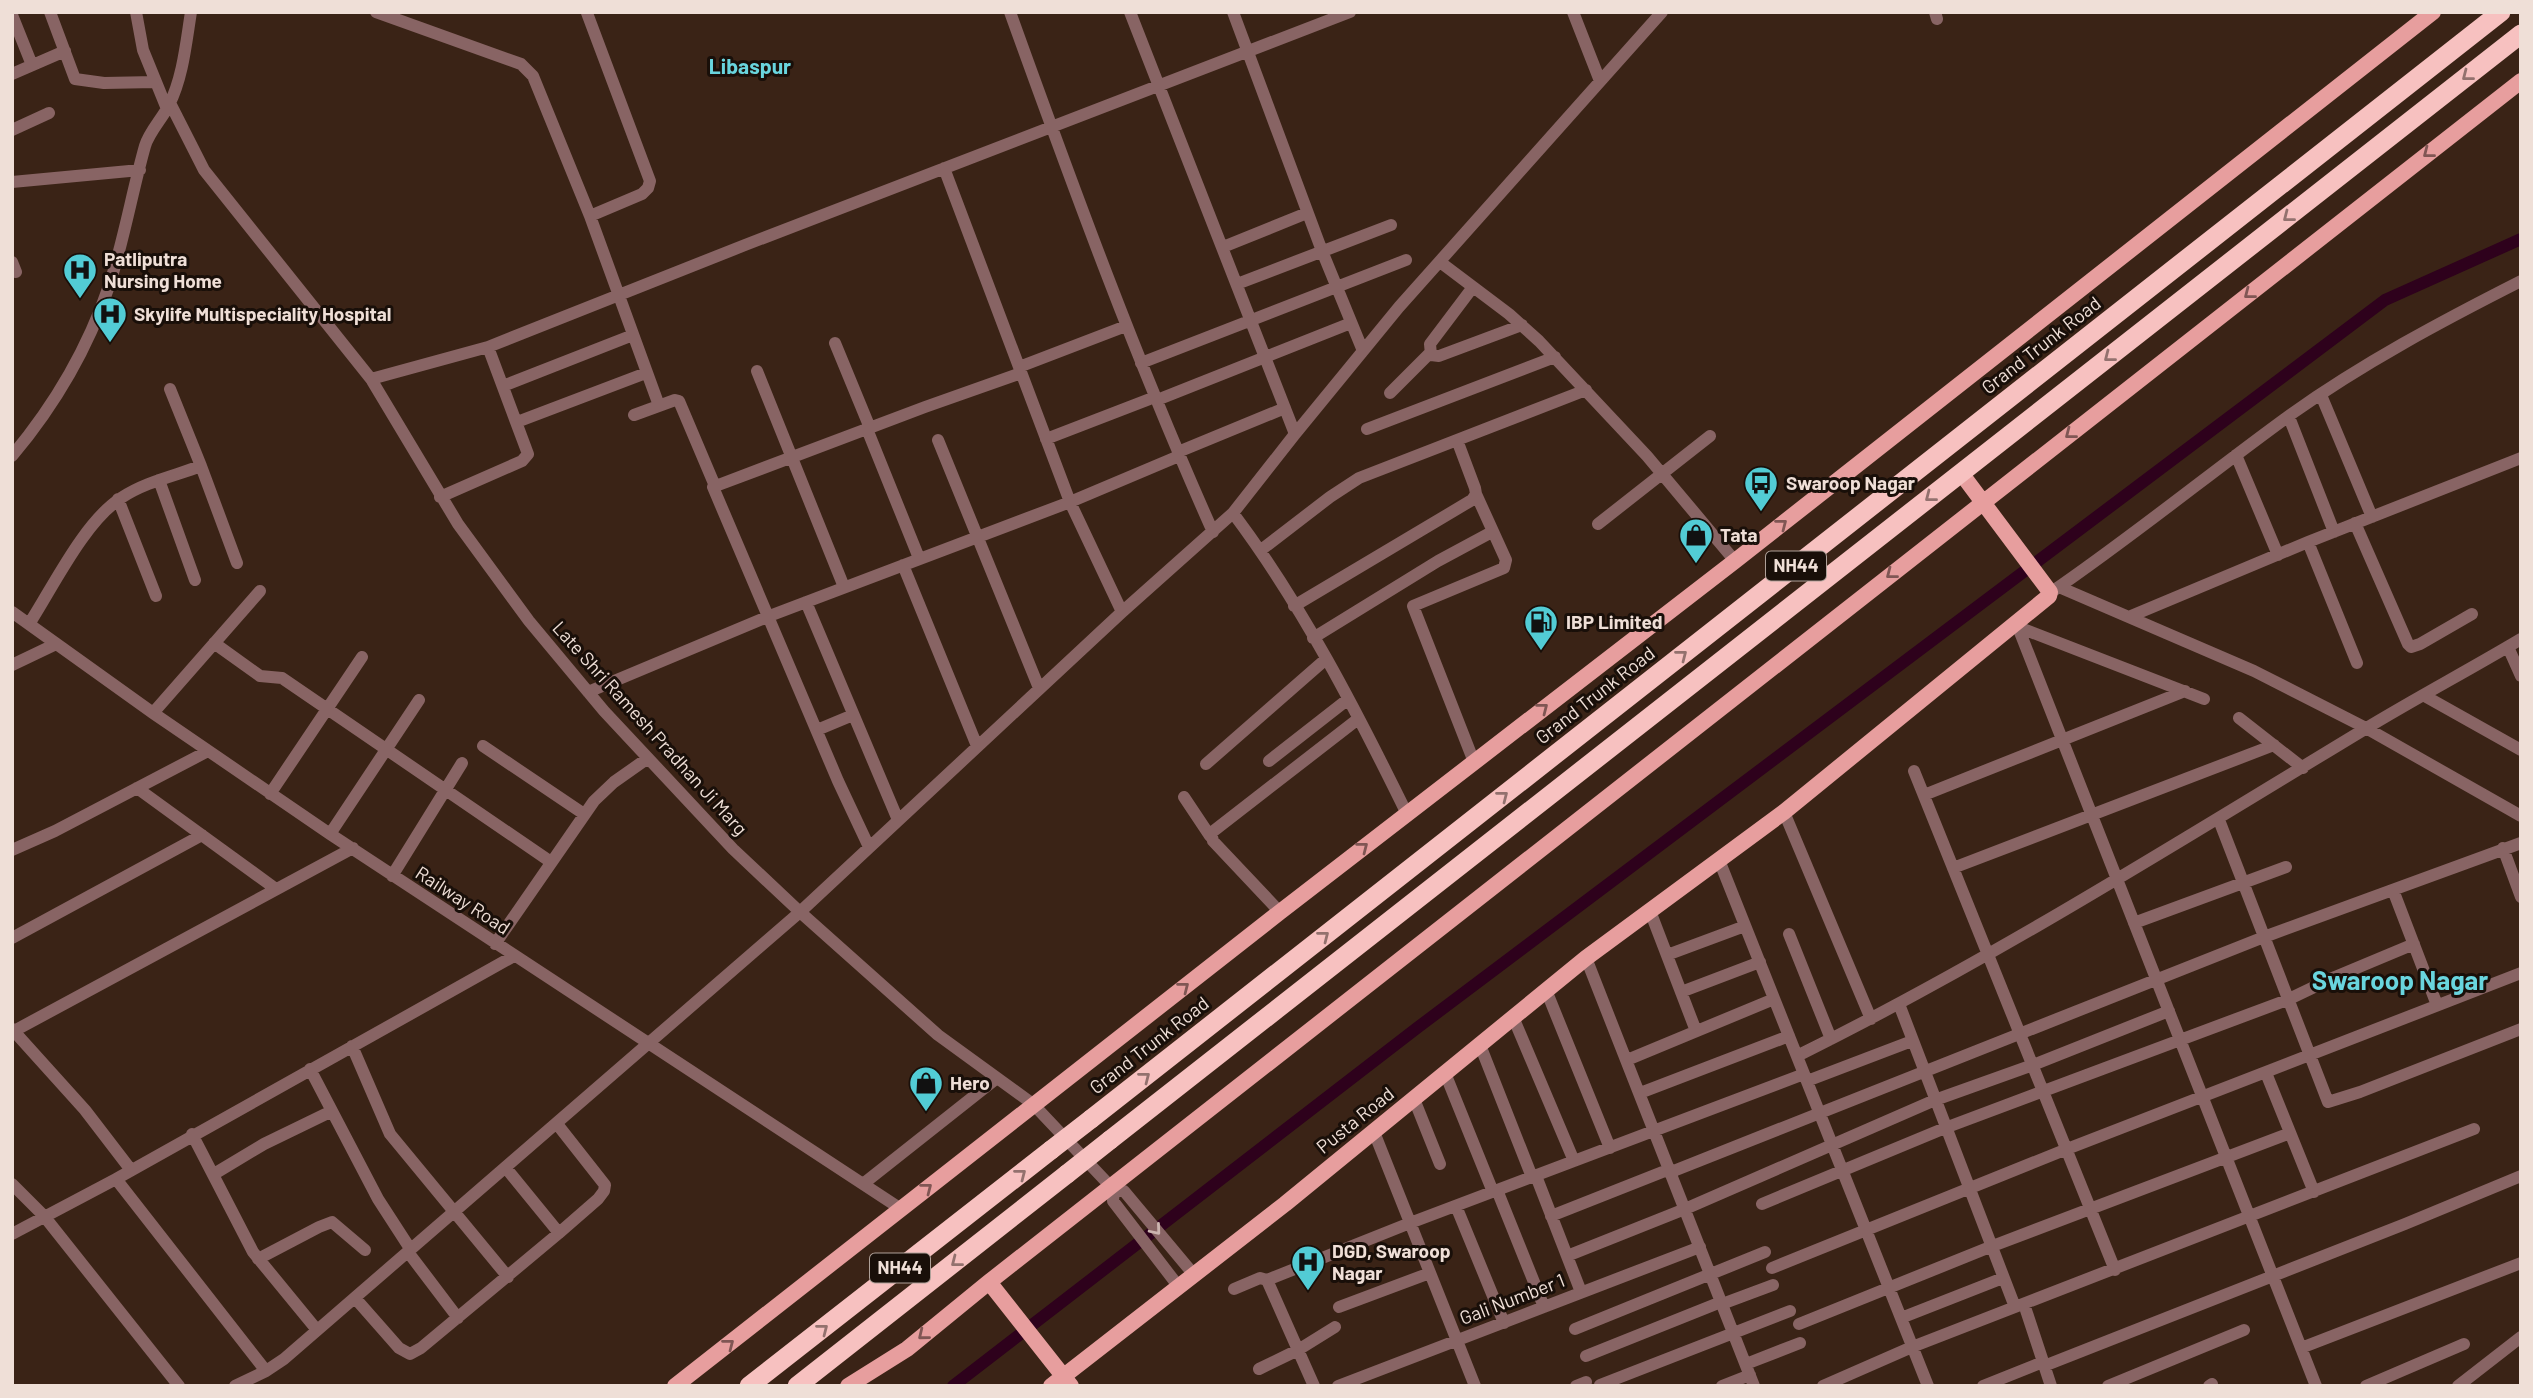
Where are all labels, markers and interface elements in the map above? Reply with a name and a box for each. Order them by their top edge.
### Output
district label: Libaspur [709,53,791,78]
one-way arrow [2462,68,2475,81]
one-way arrow [2424,145,2436,158]
one-way arrow [2283,208,2296,221]
place label: Patliputra Nursing Home [104,247,222,292]
hospital icon: Patliputra Nursing Home [61,251,99,300]
one-way arrow [2245,285,2257,298]
street label: Grand Trunk Road [1976,291,2105,398]
hospital icon: Skylife Multispeciality Hospital [91,295,129,344]
place label: Skylife Multispeciality Hospital [134,302,391,325]
one-way arrow [2104,349,2117,362]
one-way arrow [2066,426,2079,438]
bus stop icon: Swaroop Nagar [1742,464,1780,513]
place label: Swaroop Nagar [1786,471,1916,494]
one-way arrow [1925,489,1938,502]
shop icon: Tata [1677,516,1715,565]
one-way arrow [1774,520,1786,533]
place label: Tata [1720,523,1758,546]
road number: NH44 [1766,552,1826,580]
one-way arrow [1887,566,1899,579]
fuel station icon: IBP Limited [1522,603,1560,652]
place label: IBP Limited [1566,610,1663,633]
street label: Late Shri Ramesh Pradhan Ji Marg [548,616,753,839]
street label: Grand Trunk Road [1530,641,1659,748]
one-way arrow [1674,651,1687,664]
one-way arrow [1536,703,1548,716]
one-way arrow [1495,792,1508,804]
one-way arrow [1356,843,1368,856]
street label: Railway Road [412,860,515,939]
one-way arrow [1316,932,1329,945]
district label: Swaroop Nagar [2312,964,2488,995]
one-way arrow [1176,983,1189,996]
street label: Grand Trunk Road [1084,991,1213,1098]
shop icon: Hero [907,1064,945,1113]
place label: Hero [950,1071,990,1094]
one-way arrow [1137,1072,1150,1085]
street label: Pusta Road [1311,1081,1398,1158]
one-way arrow [1014,1169,1026,1182]
one-way arrow [920,1183,932,1196]
one-way arrow [1148,1221,1160,1234]
place label: DGD, Swaroop Nagar [1332,1239,1451,1284]
hospital icon: DGD, Swaroop Nagar [1289,1243,1327,1292]
one-way arrow [951,1253,963,1266]
road number: NH44 [870,1254,930,1282]
street label: Gali Number 1 [1456,1268,1568,1329]
one-way arrow [815,1324,827,1337]
one-way arrow [919,1327,931,1340]
one-way arrow [721,1339,734,1352]

